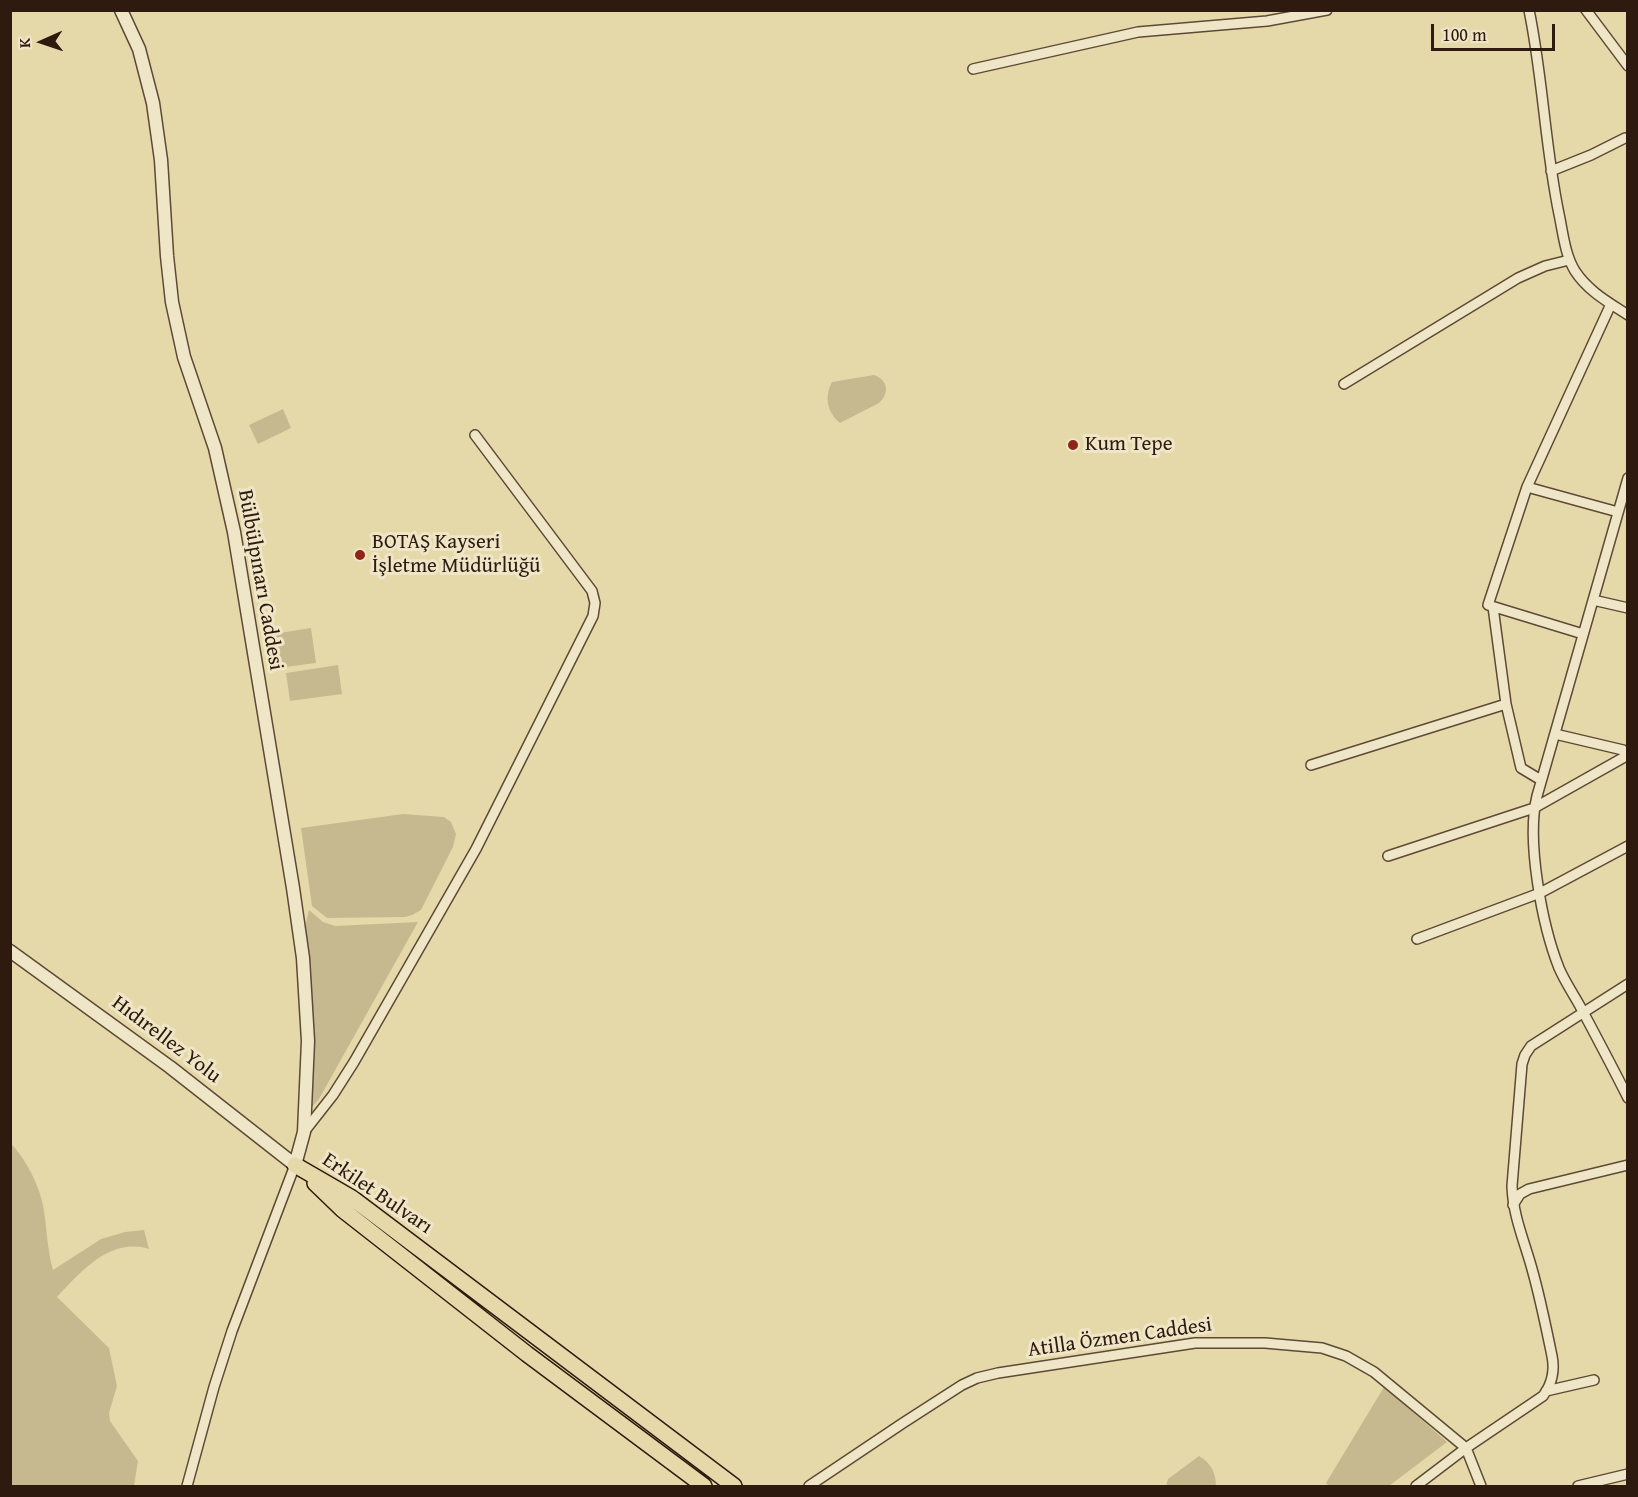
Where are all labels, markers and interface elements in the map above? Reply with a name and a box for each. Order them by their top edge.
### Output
north arrow [12,12,72,72]
scale bar [1434,12,1558,50]
text: 100 m [1442,21,1487,48]
text: K [12,37,36,49]
place label: Kum Tepe [1085,432,1173,458]
marker: Kum Tepe [1066,438,1080,452]
street label: Bülbülpınarı Caddesi [232,488,288,672]
place label: BOTAŞ Kayseri İşletme Müdürlüğü [372,530,540,580]
marker: BOTAŞ Kayseri İşletme Müdürlüğü [353,548,367,562]
street label: Hıdırellez Yolu [107,991,225,1089]
street label: Erkilet Bulvarı [317,1148,437,1240]
street label: Atilla Özmen Caddesi [1026,1313,1214,1363]

